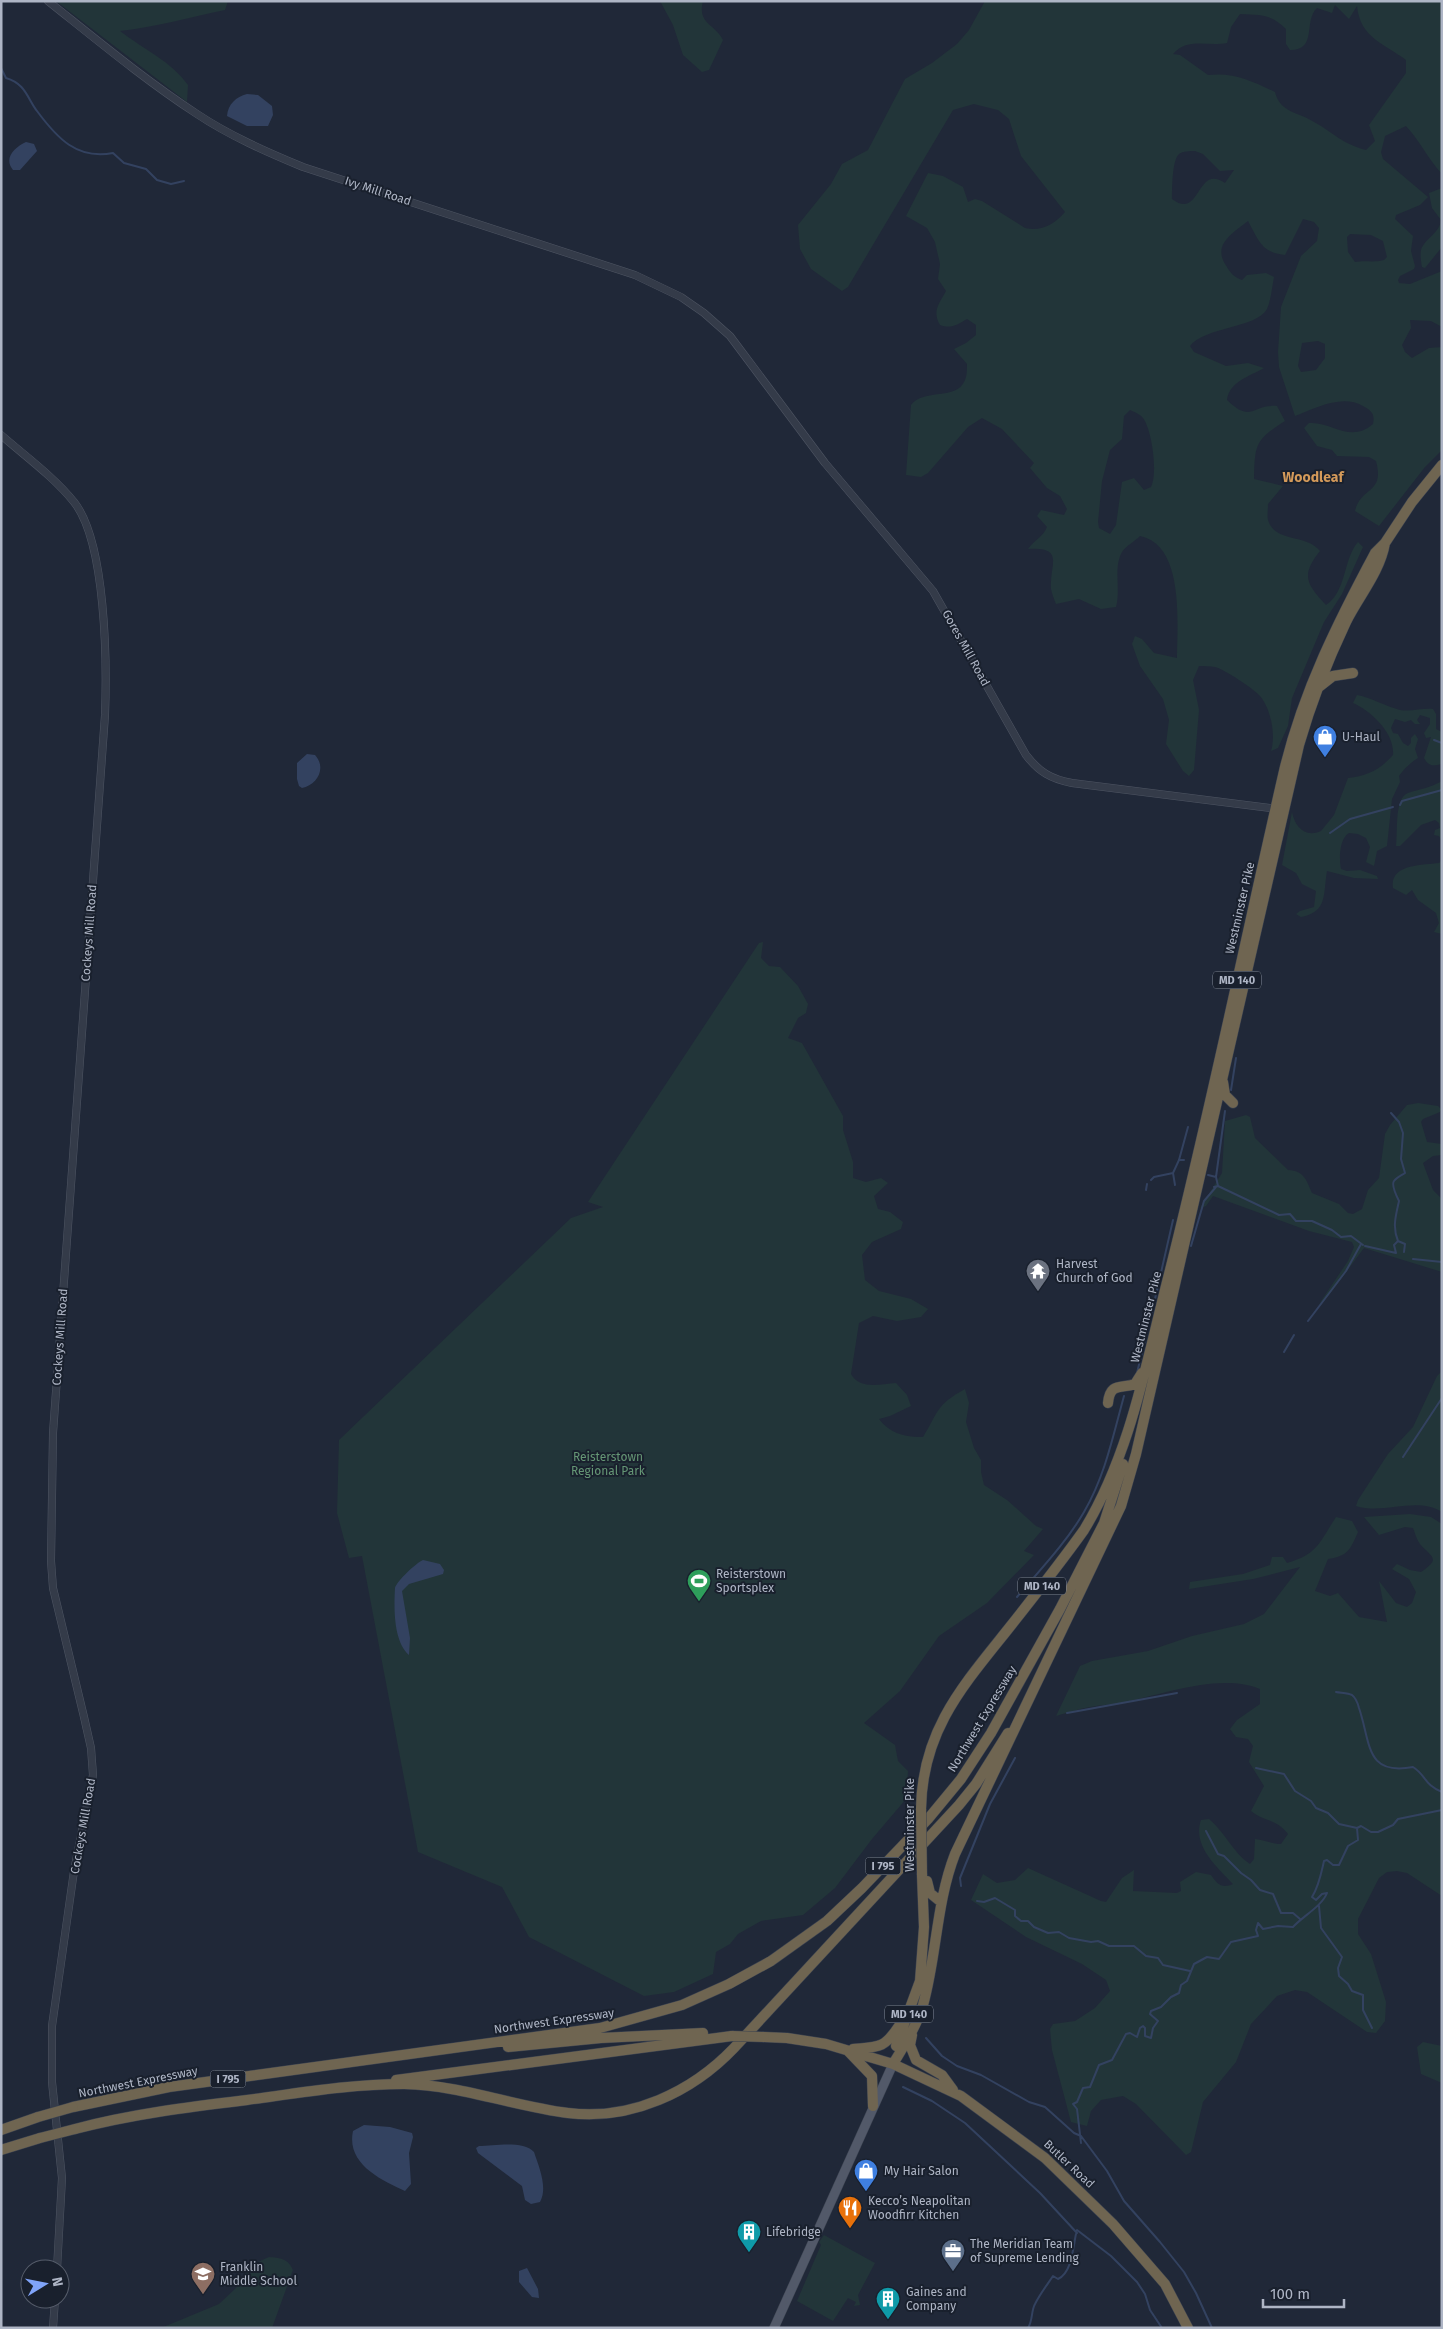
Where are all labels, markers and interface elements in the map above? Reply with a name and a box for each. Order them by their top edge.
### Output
street label: Ivy Mill Road [343,174,413,208]
district label: Woodleaf [1283,469,1345,486]
street label: Gores Mill Road [939,608,993,688]
shop icon: U-Haul [1312,724,1338,758]
place label: U-Haul [1342,730,1380,744]
street label: Westminster Pike [1223,861,1257,955]
street label: Cockeys Mill Road [79,884,99,982]
road number: MD 140 [1213,972,1261,988]
place label: Harvest Church of God [1056,1257,1133,1285]
temple icon: Harvest Church of God [1025,1258,1051,1292]
street label: Westminster Pike [1128,1270,1164,1364]
street label: Cockeys Mill Road [50,1288,70,1386]
park label: Reisterstown Regional Park [571,1450,646,1478]
place label: Reisterstown Sportsplex [716,1567,786,1595]
sports icon: Reisterstown Sportsplex [686,1568,712,1602]
road number: MD 140 [1018,1578,1066,1594]
street label: Northwest Expressway [945,1663,1019,1775]
street label: Cockeys Mill Road [68,1777,98,1875]
street label: Westminster Pike [903,1778,917,1872]
road number: I 795 [866,1858,900,1874]
street label: Northwest Expressway [493,2006,615,2036]
road number: MD 140 [885,2006,933,2022]
street label: Northwest Expressway [77,2064,199,2100]
road number: I 795 [210,2070,246,2088]
street label: Butler Road [1041,2137,1097,2191]
shop icon: My Hair Salon [853,2158,879,2192]
place label: My Hair Salon [884,2164,959,2178]
place label: Kecco’s Neapolitan Woodfirr Kitchen [868,2194,971,2222]
restaurant icon: Kecco’s Neapolitan Woodfirr Kitchen [837,2195,863,2229]
building icon: Lifebridge [736,2219,762,2253]
place label: Lifebridge [766,2225,821,2239]
place label: The Meridian Team of Supreme Lending [970,2237,1080,2265]
office icon: The Meridian Team of Supreme Lending [940,2238,966,2272]
north arrow [20,2259,70,2309]
place label: Franklin Middle School [220,2260,298,2288]
school or university icon: Franklin Middle School [190,2261,216,2295]
text: N [48,2276,66,2288]
scale bar [1263,2276,1344,2308]
place label: Gaines and Company [906,2285,967,2313]
text: 100 m [1270,2285,1310,2303]
building icon: Gaines and Company [875,2286,901,2320]

